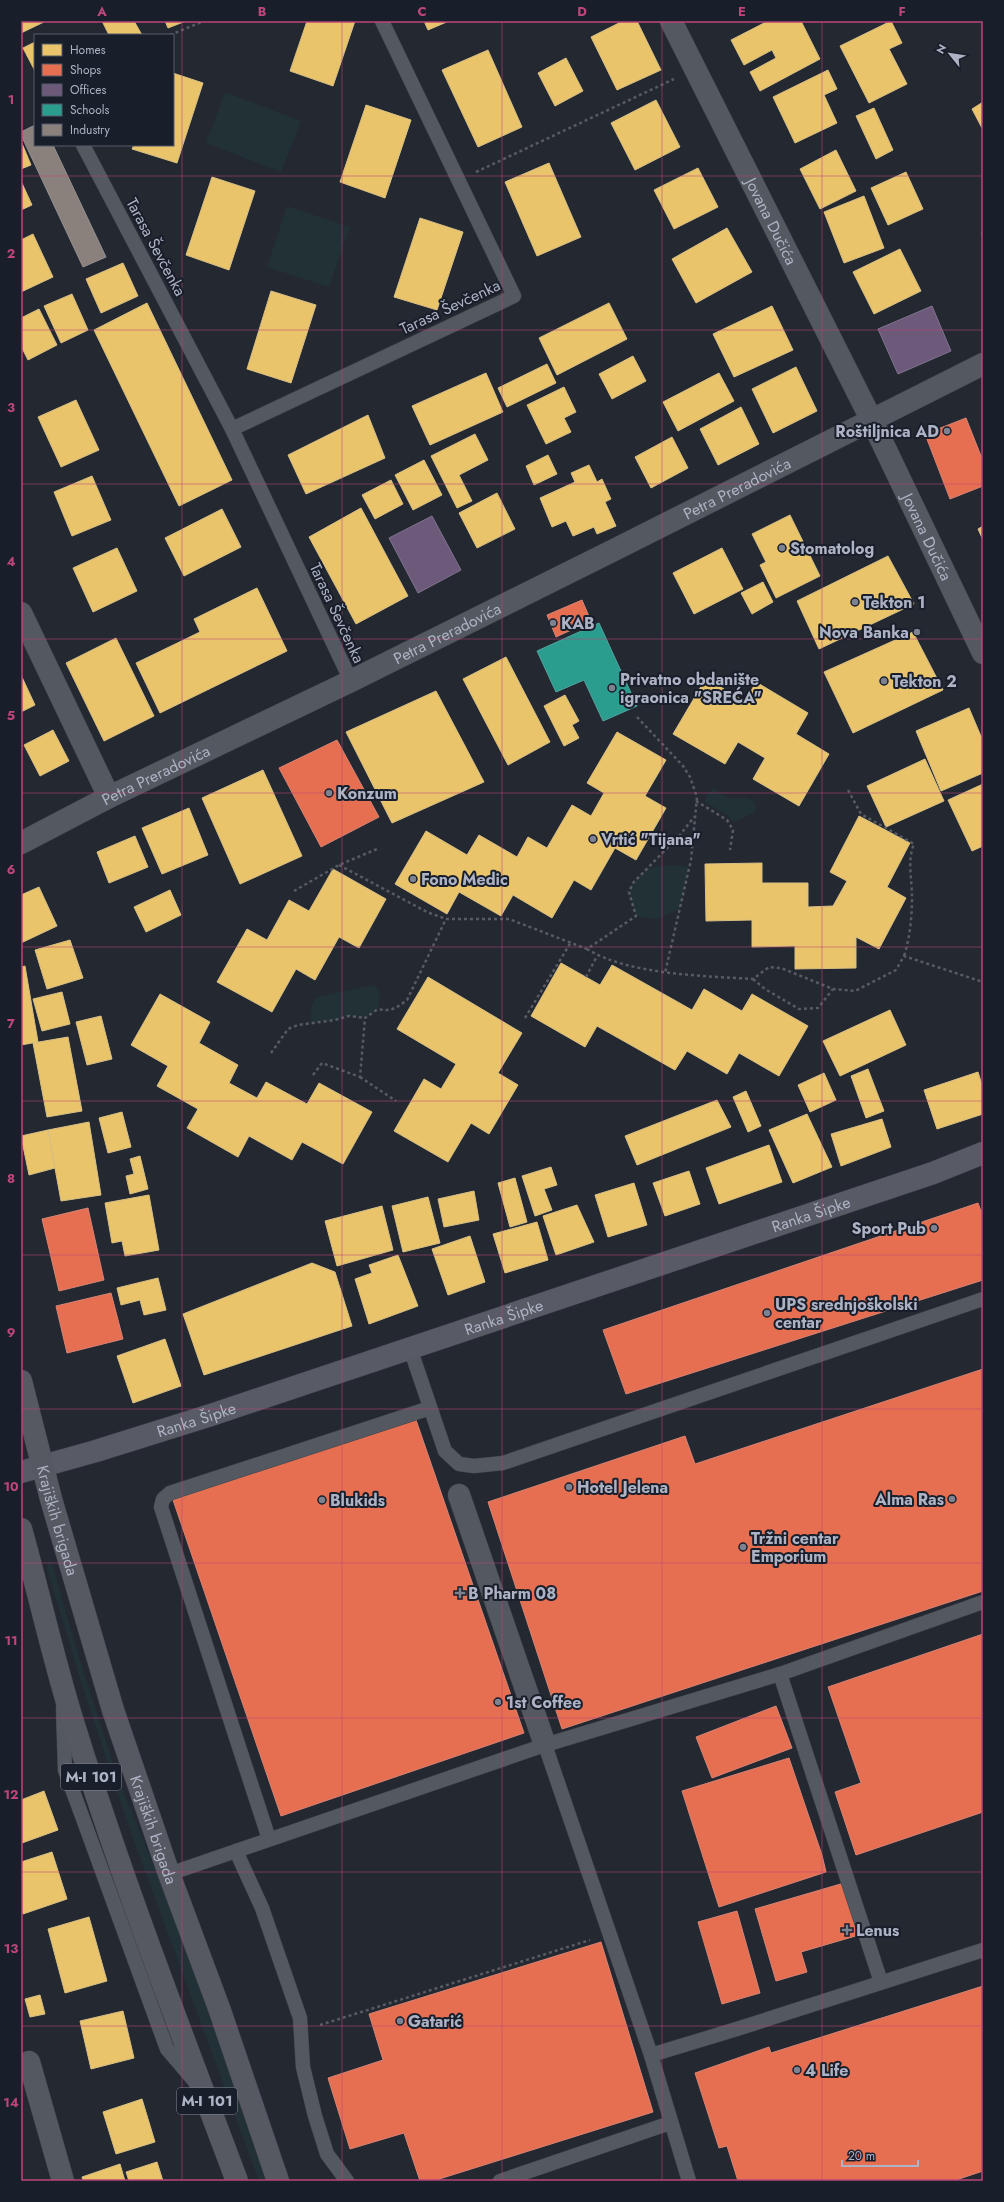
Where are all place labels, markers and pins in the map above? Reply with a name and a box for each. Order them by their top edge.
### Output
place label: Roštiljnica AD [835,420,939,443]
marker: Roštiljnica AD [942,426,952,436]
place label: Stomatolog [790,537,874,560]
marker: Stomatolog [777,543,787,553]
place label: Tekton 1 [863,591,925,614]
marker: Tekton 1 [850,597,860,607]
place label: KAB [561,612,595,635]
marker: KAB [548,618,558,628]
place label: Nova Banka [819,621,909,644]
marker: Nova Banka [912,627,922,637]
place label: Privatno obdanište igraonica "SREĆA" [620,668,762,709]
place label: Tekton 2 [892,670,957,693]
marker: Tekton 2 [879,676,889,686]
marker: Privatno obdanište igraonica "SREĆA" [607,683,617,693]
place label: Konzum [337,782,397,805]
marker: Konzum [324,788,334,798]
place label: Vrtić "Tijana" [600,828,701,851]
marker: Vrtić "Tijana" [588,834,598,844]
place label: Fono Medic [421,868,508,891]
marker: Fono Medic [408,874,418,884]
place label: Sport Pub [852,1217,926,1240]
marker: Sport Pub [929,1223,939,1233]
place label: UPS srednjoškolski centar [775,1293,918,1334]
marker: UPS srednjoškolski centar [762,1308,772,1318]
place label: Hotel Jelena [577,1476,668,1499]
marker: Hotel Jelena [564,1482,574,1492]
place label: Alma Ras [874,1488,944,1511]
place label: Blukids [330,1489,385,1512]
marker: Alma Ras [947,1494,957,1504]
marker: Blukids [317,1495,327,1505]
place label: Tržni centar Emporium [751,1527,839,1568]
marker: Tržni centar Emporium [738,1542,748,1552]
place label: B Pharm 08 [468,1582,556,1605]
marker: B Pharm 08 [455,1588,465,1598]
place label: 1st Coffee [506,1691,581,1714]
marker: 1st Coffee [493,1697,503,1707]
place label: Lenus [856,1919,899,1942]
marker: Lenus [841,1924,853,1936]
place label: Gatarić [408,2010,462,2033]
marker: Gatarić [395,2016,405,2026]
place label: 4 Life [805,2059,849,2082]
marker: 4 Life [792,2065,802,2075]

